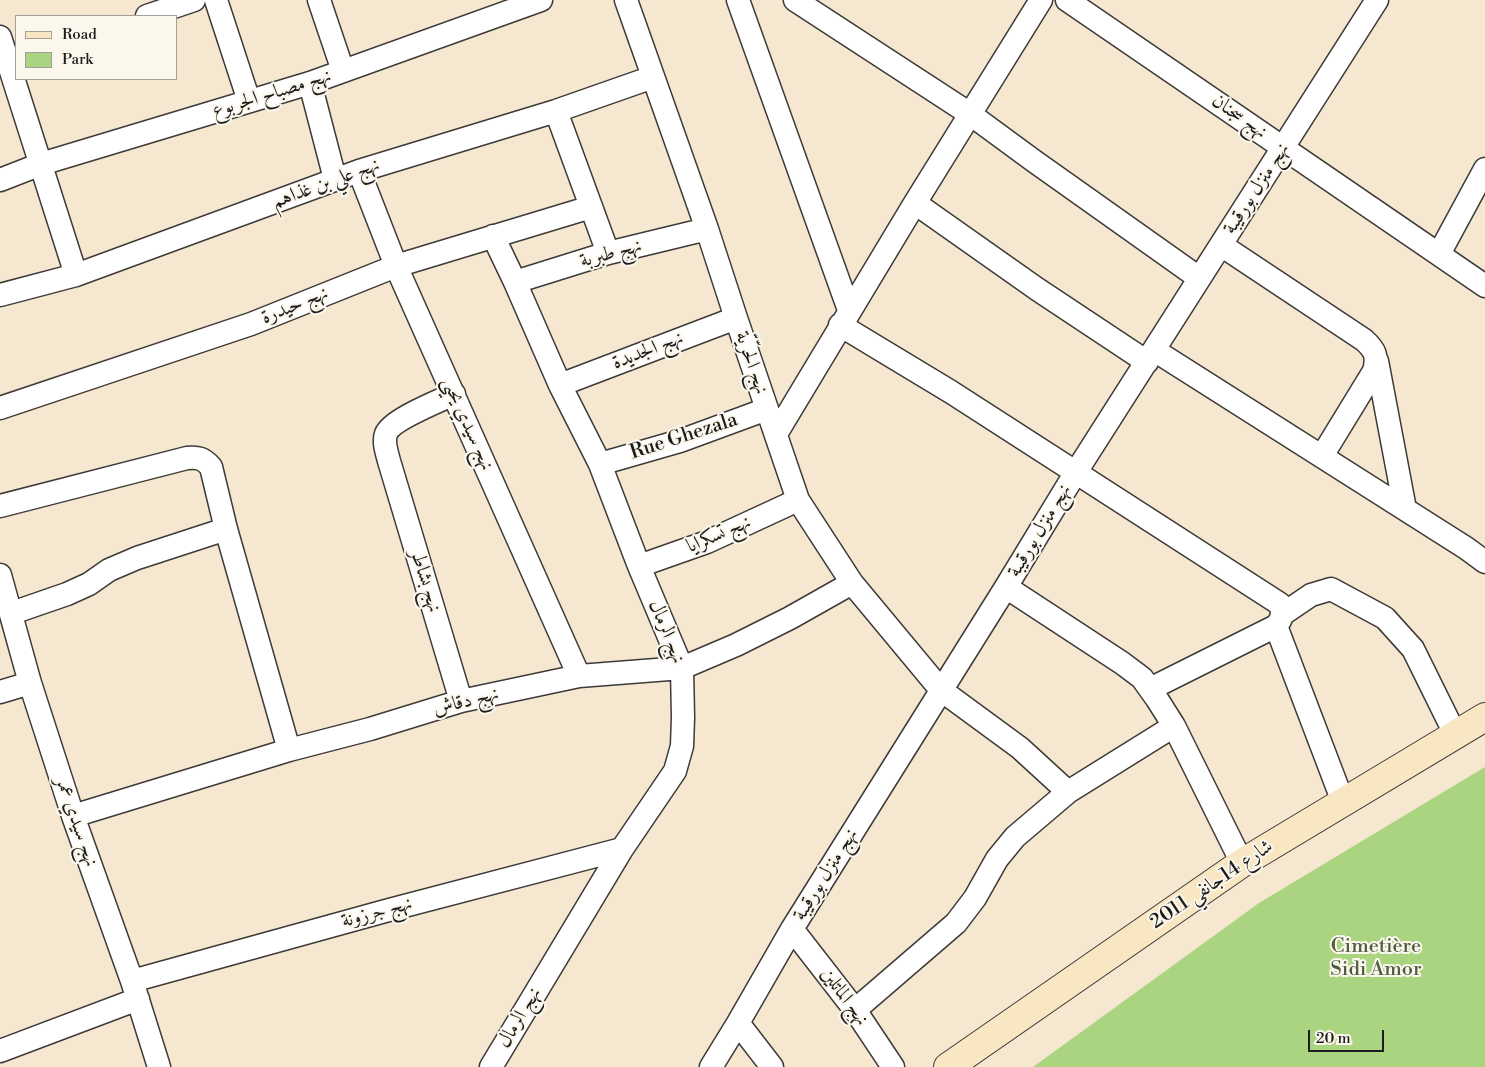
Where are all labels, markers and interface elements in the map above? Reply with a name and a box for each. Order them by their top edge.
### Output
legend [15,15,178,80]
text: Road [62,25,97,44]
text: Park [62,50,93,69]
street label: نهج مصباح الجربوع [209,64,335,124]
street label: نهج سجنان [1207,89,1271,145]
street label: نهج منزل بورقيبة [1219,139,1295,239]
street label: نهج علي بن غذاهم [269,153,383,215]
street label: نهج طبربة [578,234,644,274]
street label: نهج حيدرة [258,282,332,330]
street label: نهج الجديدة [609,326,687,376]
street label: نهج الحرّيّة [729,328,773,398]
street label: نهج سيدي يحيى [436,373,498,475]
street label: Rue Ghezala [627,408,741,466]
street label: نهج منزل بورقيبة [1003,480,1077,582]
street label: نهج تسكرايا [683,511,755,559]
street label: نهج بشاطر [404,547,446,615]
street label: نهج الرمال [642,597,690,667]
street label: نهج دقاش [431,682,501,722]
street label: نهج سيدي عمر [49,774,103,870]
street label: نهج منزل بورقيبة [788,824,864,926]
street label: شارع 14جانفي 2011 [1146,835,1278,935]
street label: نهج جرزونة [339,892,415,934]
park label: Cimetière Sidi Amor [1330,935,1422,982]
street label: نهج الماتلين [815,963,873,1031]
street label: نهج الرمال [493,983,547,1053]
scale bar [1310,1020,1386,1052]
text: 20 m [1316,1029,1351,1048]

